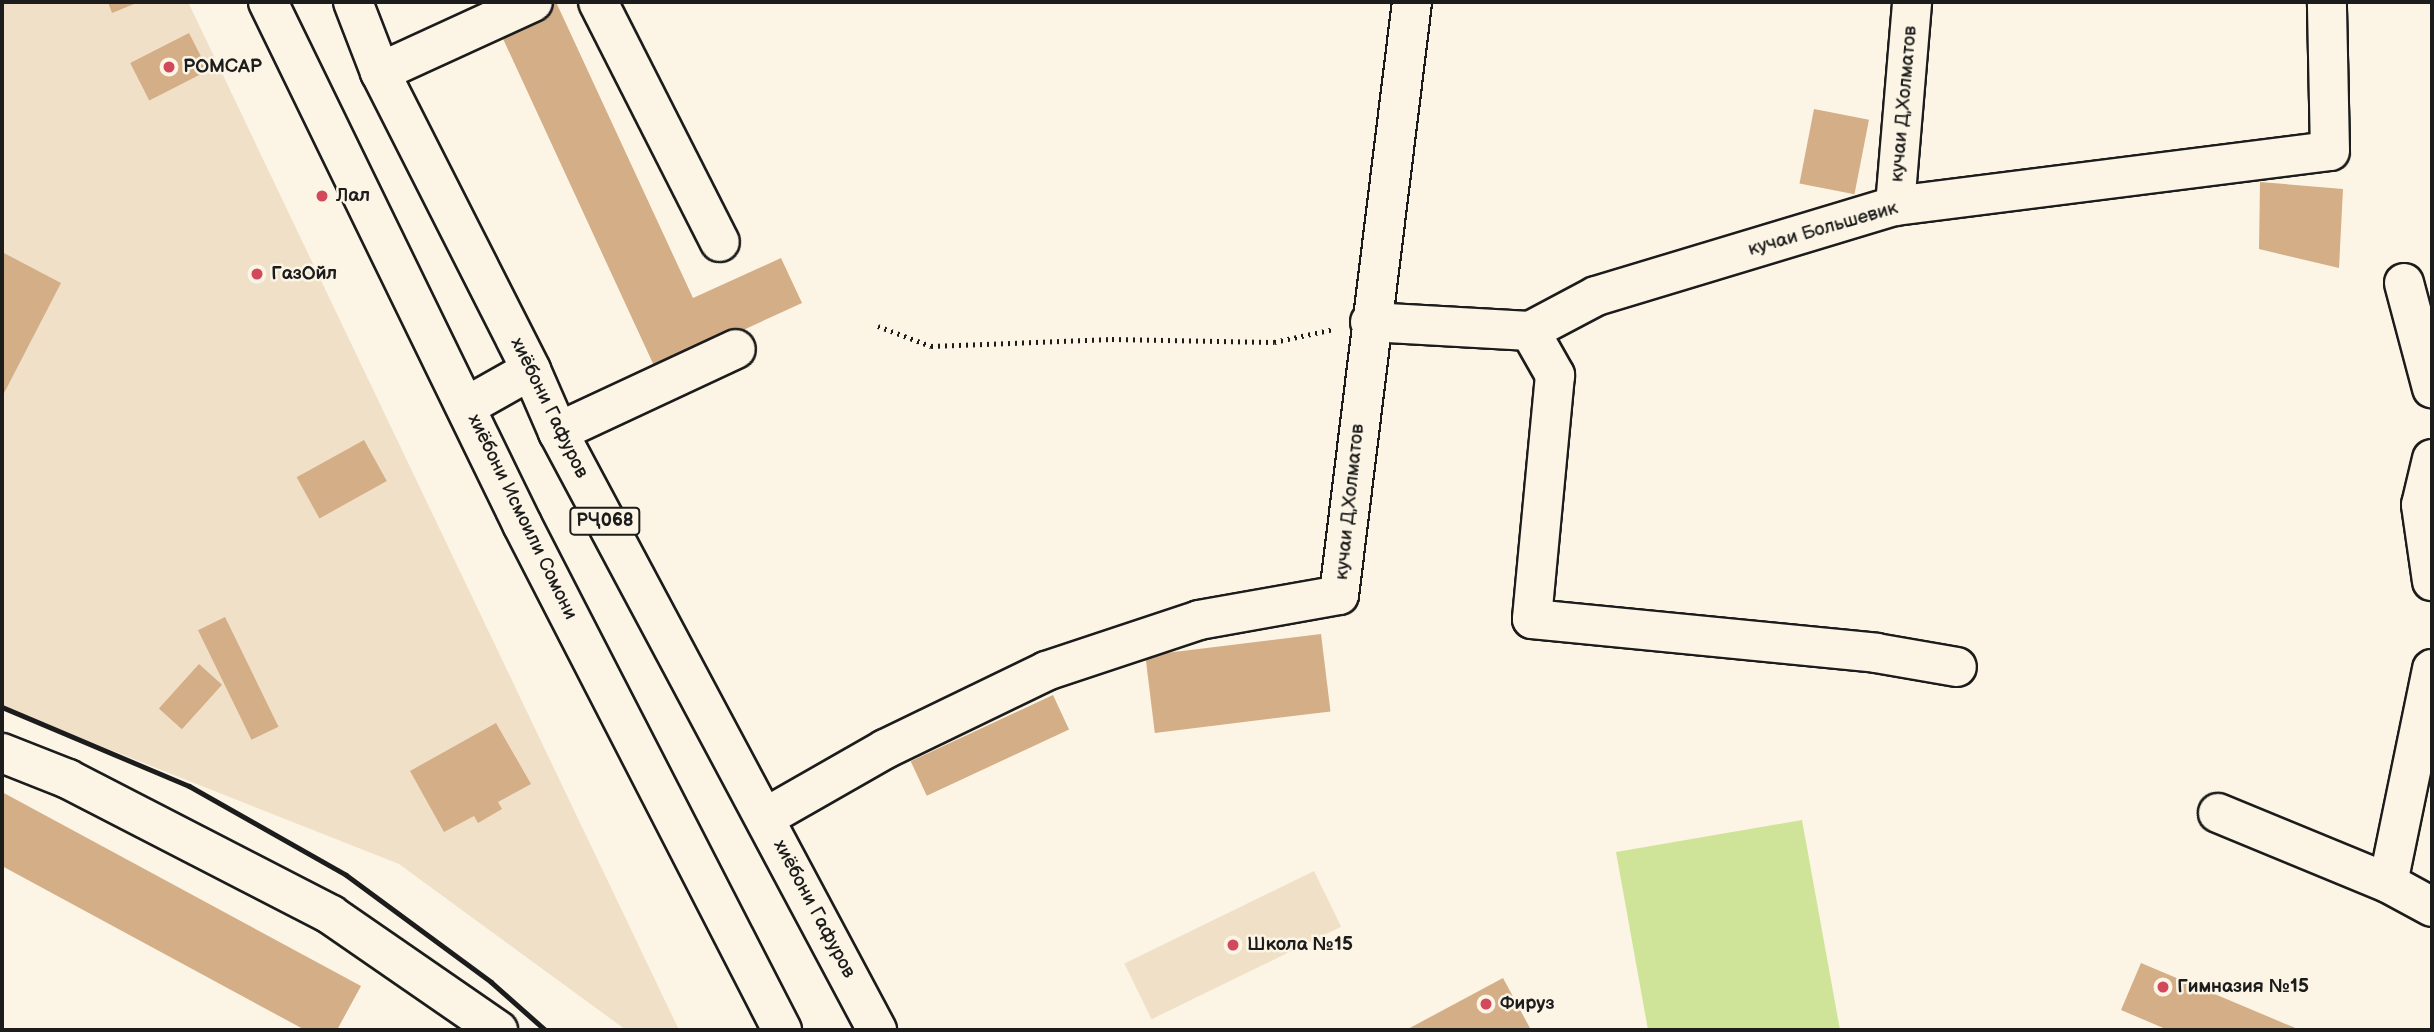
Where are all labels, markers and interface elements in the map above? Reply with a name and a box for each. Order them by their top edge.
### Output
street label: кучаи Д,Холматов [1886,25,1922,183]
place label: РОМСАР [183,56,262,78]
marker: РОМСАР [161,59,177,75]
place label: Лал [336,185,370,207]
marker: Лал [314,188,330,204]
street label: кучаи Большевик [1746,197,1900,261]
place label: ГазОйл [271,263,337,285]
marker: ГазОйл [249,266,265,282]
street label: хиёбони Гафуров [505,334,593,482]
street label: хиёбони Исмоили Сомони [462,410,582,624]
street label: кучаи Д,Холматов [1330,423,1370,581]
road number: РҶ068 [568,506,642,536]
street label: хиёбони Гафуров [768,836,860,982]
place label: Школа №15 [1247,934,1353,956]
marker: Школа №15 [1225,937,1241,953]
place label: Гимназия №15 [2177,976,2309,998]
marker: Гимназия №15 [2155,979,2171,995]
place label: Фируз [1500,993,1555,1015]
marker: Фируз [1478,996,1494,1012]

